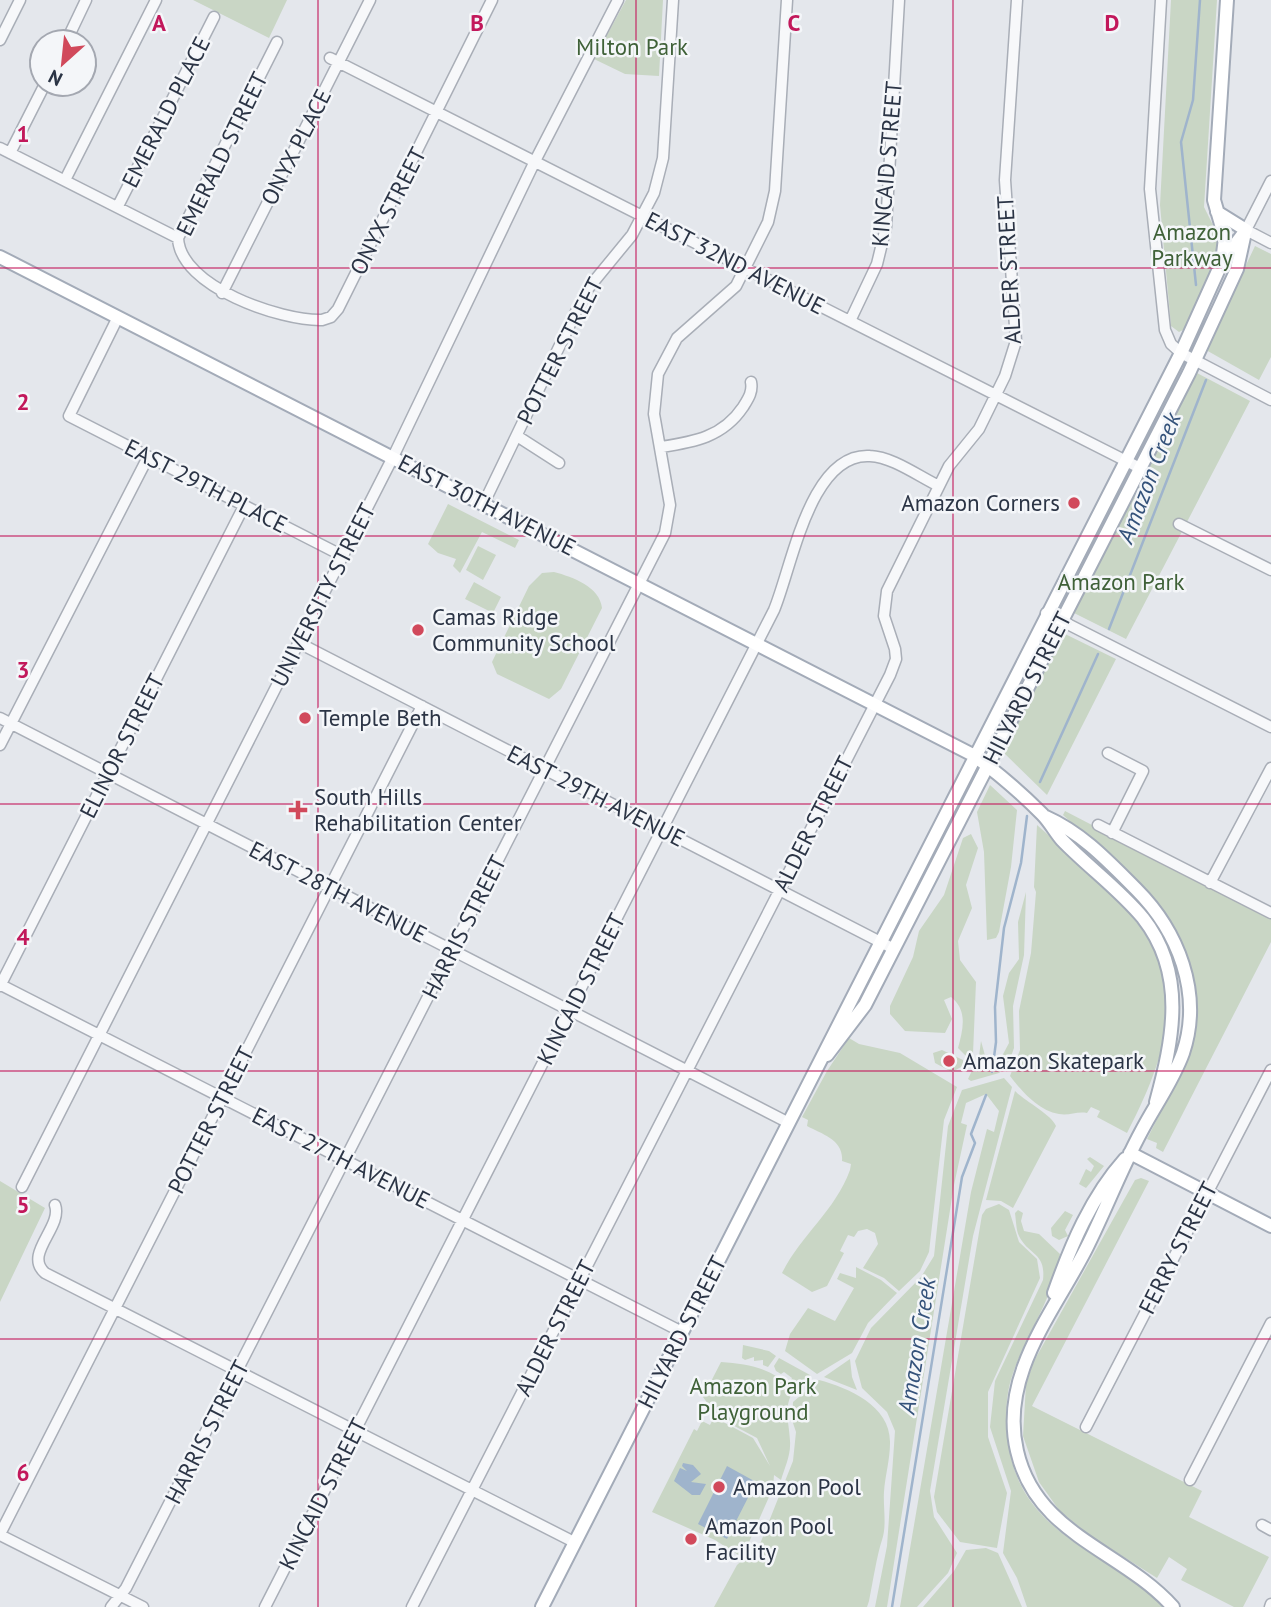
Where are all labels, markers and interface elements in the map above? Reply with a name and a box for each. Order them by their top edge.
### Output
text: A [152,8,166,37]
text: B [470,8,484,37]
text: C [788,8,801,37]
text: D [1105,8,1119,37]
north arrow [28,28,98,98]
street label: EMERALD PLACE [115,31,216,192]
park label: Milton Park [576,32,688,61]
text: N [44,65,66,92]
street label: EMERALD STREET [169,67,274,240]
street label: KINCAID STREET [865,80,908,248]
street label: ONYX PLACE [254,84,337,210]
text: 1 [16,119,30,148]
street label: ONYX STREET [343,142,432,279]
street label: ALDER STREET [990,195,1027,345]
street label: EAST 32ND AVENUE [641,205,830,320]
park label: Amazon Parkway [1151,217,1233,272]
street label: POTTER STREET [510,272,609,429]
text: 2 [16,387,30,416]
water label: Amazon Creek [1109,407,1188,548]
street label: EAST 29TH PLACE [120,432,292,539]
street label: EAST 30TH AVENUE [394,447,581,562]
place label: Amazon Corners [901,488,1060,517]
marker: Amazon Corners [1066,495,1082,511]
street label: UNIVERSITY STREET [264,498,381,691]
park label: Amazon Park [1058,567,1184,596]
place label: Camas Ridge Community School [432,602,616,657]
street label: HILYARD STREET [976,606,1078,769]
marker: Camas Ridge Community School [410,622,426,638]
text: 3 [16,655,30,684]
street label: ELINOR STREET [73,669,170,823]
place label: Temple Beth [319,703,442,732]
marker: Temple Beth [297,710,313,726]
street label: EAST 29TH AVENUE [503,738,690,853]
street label: ALDER STREET [766,751,859,897]
place label: South Hills Rehabilitation Center [314,782,522,837]
marker: South Hills Rehabilitation Center [288,800,308,820]
street label: EAST 28TH AVENUE [245,834,432,949]
street label: HARRIS STREET [415,850,512,1003]
street label: KINCAID STREET [530,908,631,1069]
text: 4 [16,922,30,951]
street label: POTTER STREET [161,1041,260,1198]
place label: Amazon Skatepark [963,1046,1144,1075]
marker: Amazon Skatepark [941,1053,957,1069]
street label: EAST 27TH AVENUE [248,1100,435,1215]
street label: FERRY STREET [1132,1177,1223,1319]
text: 5 [16,1190,30,1219]
street label: HILYARD STREET [631,1250,733,1413]
street label: ALDER STREET [508,1255,601,1401]
water label: Amazon Creek [890,1274,943,1417]
street label: HARRIS STREET [158,1355,255,1508]
park label: Amazon Park Playground [690,1371,816,1426]
street label: KINCAID STREET [272,1413,373,1574]
text: 6 [16,1458,30,1487]
place label: Amazon Pool [733,1472,861,1501]
marker: Amazon Pool [711,1479,727,1495]
place label: Amazon Pool Facility [705,1511,833,1566]
marker: Amazon Pool Facility [683,1531,699,1547]

